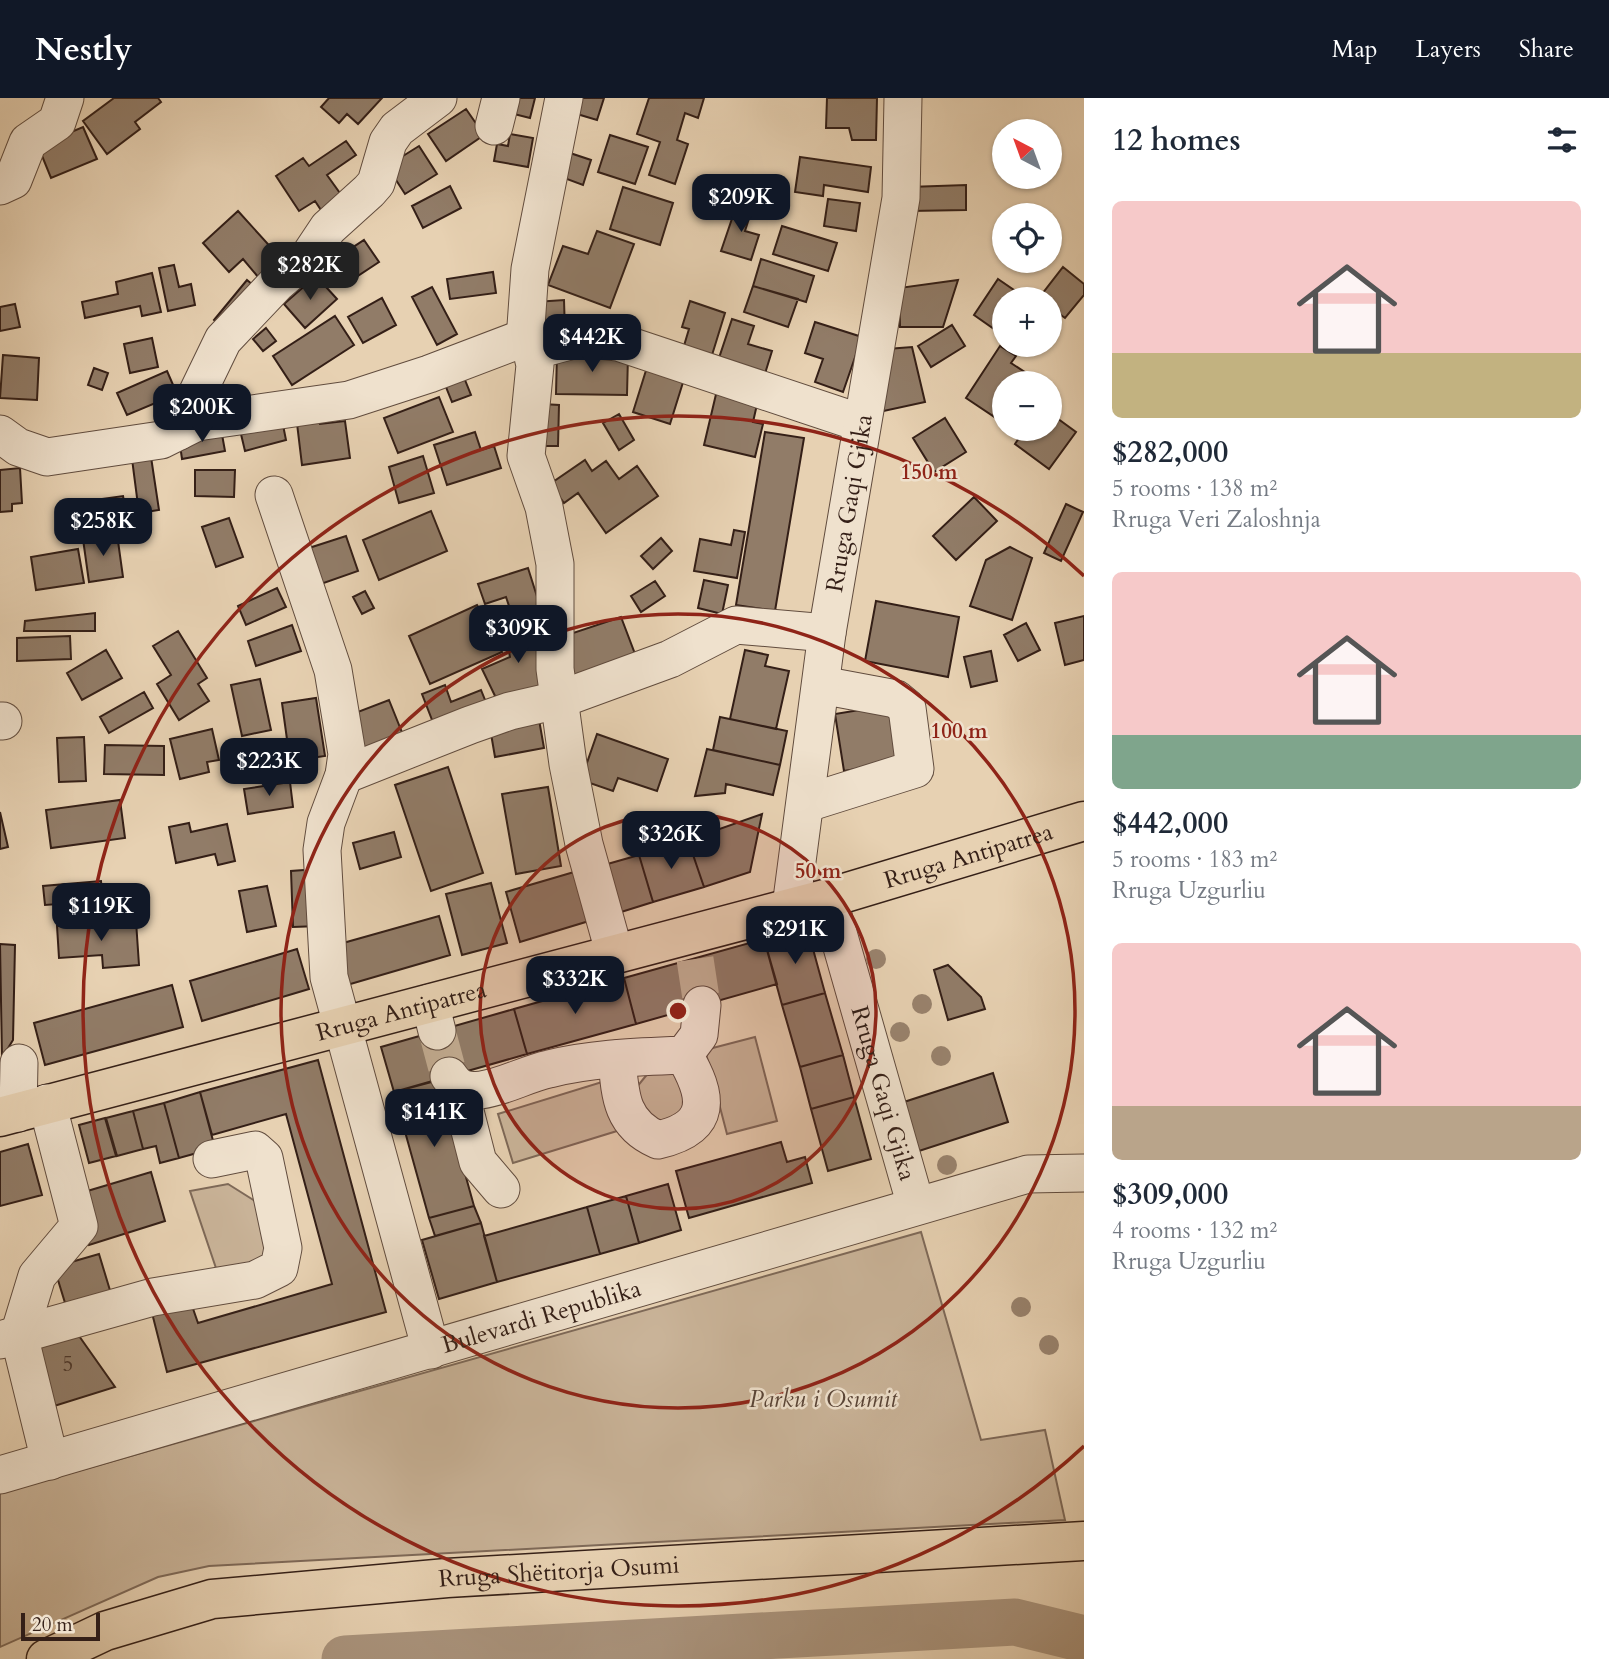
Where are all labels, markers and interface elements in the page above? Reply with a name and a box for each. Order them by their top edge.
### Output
text: Nestly [35,27,132,72]
text: Map [1332,33,1378,66]
text: Layers [1416,33,1481,66]
text: Share [1519,33,1574,66]
north arrow [992,119,1062,189]
map controls [992,119,1062,441]
text: 12 homes [1112,120,1241,161]
icon: filters [1543,121,1581,159]
pin: $209K [692,174,790,234]
text: $209K [708,181,774,212]
button: locate [992,203,1062,273]
pin: $282K [261,242,359,302]
icon: home [1284,246,1410,372]
text: $282K [277,249,343,280]
button: + [992,287,1062,357]
pin: $442K [543,314,641,374]
text: $442K [559,321,625,352]
button: − [992,371,1062,441]
pin: $200K [153,384,251,444]
text: $200K [169,391,235,422]
street label: Rruga Gaqi Gjika [818,411,881,595]
text: $282,000 [1112,432,1228,473]
text: 150 m [900,458,958,487]
text: 5 rooms · 138 m² [1112,473,1277,504]
pin: $258K [54,498,152,558]
text: Rruga Veri Zaloshnja [1112,504,1321,535]
text: $258K [70,505,136,536]
pin: $309K [469,606,567,665]
text: $309K [485,612,551,643]
icon: home [1284,617,1410,743]
text: 100 m [930,717,988,746]
pin: $223K [220,738,318,798]
text: $223K [236,745,302,776]
text: $442,000 [1112,803,1228,844]
pin: $326K [622,812,720,871]
street label: Rruga Antipatrea [880,815,1057,897]
text: $326K [638,818,704,849]
text: 5 rooms · 183 m² [1112,844,1277,875]
text: 50 m [795,857,842,886]
text: Rruga Uzgurliu [1112,875,1266,906]
pin: $119K [52,884,150,943]
text: $119K [68,890,134,921]
pin: $291K [746,906,844,966]
text: $291K [762,913,828,944]
pin: $332K [526,956,624,1016]
text: $332K [542,963,608,994]
street label: Rruga Antipatrea [313,973,491,1050]
icon: home [1284,988,1410,1114]
centre of rings [666,999,690,1023]
street label: Rruga Gaqi Gjika [843,1002,924,1185]
pin: $141K [385,1090,483,1149]
text: $141K [401,1096,467,1127]
text: $309,000 [1112,1174,1228,1215]
text: 4 rooms · 132 m² [1112,1215,1277,1246]
text: Rruga Uzgurliu [1112,1246,1266,1277]
street label: Bulevardi Republika [438,1272,646,1362]
house number: 5 [63,1350,73,1379]
park label: Parku i Osumit [749,1383,898,1416]
street label: Rruga Shëtitorja Osumi [437,1549,681,1596]
scale bar [21,1610,100,1642]
text: 20 m [32,1612,73,1638]

